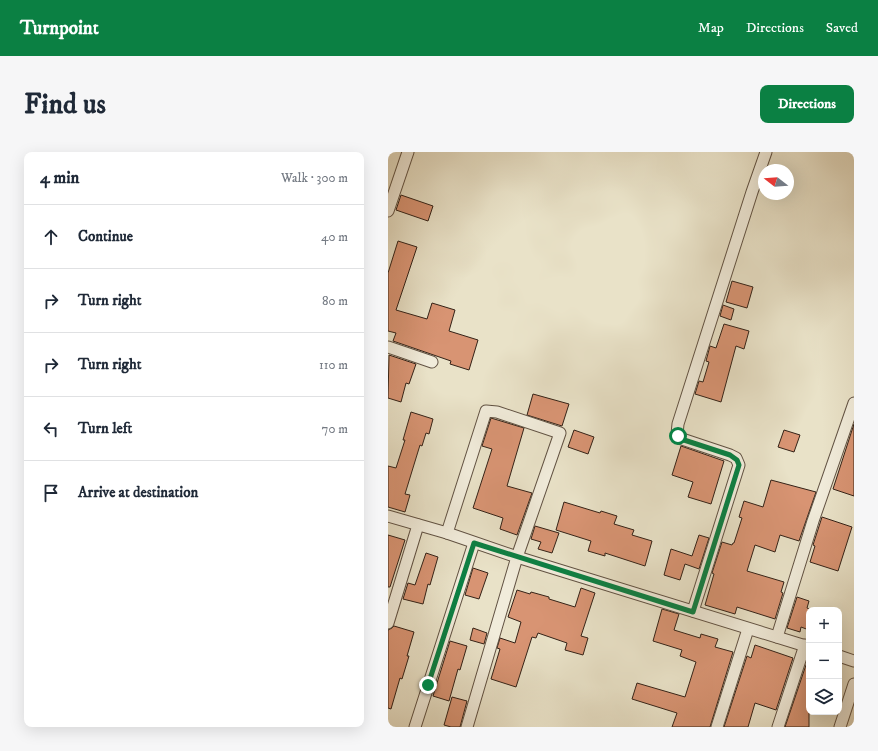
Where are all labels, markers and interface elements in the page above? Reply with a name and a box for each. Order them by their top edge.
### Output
text: Turnpoint [20,17,99,40]
text: Map [698,19,724,37]
text: Directions [746,19,804,37]
text: Saved [826,19,858,37]
button: Directions [760,85,854,123]
text: Find us [24,87,106,122]
north arrow [758,164,794,200]
text: 4 min [40,167,79,189]
text: Walk · 300 m [281,170,348,186]
icon: ahead [40,226,62,248]
text: Continue [78,227,133,246]
text: 40 m [321,229,348,245]
icon: right [40,290,62,312]
text: Turn right [78,291,141,310]
text: 80 m [322,293,348,309]
icon: right [40,354,62,376]
text: Turn right [78,355,141,374]
text: 110 m [319,357,348,373]
icon: left [40,418,62,440]
text: Turn left [78,419,132,438]
text: 70 m [322,421,348,437]
route start [669,427,687,445]
icon: arrive [40,482,62,504]
text: Arrive at destination [78,483,198,502]
map controls [806,607,842,715]
button: + [806,607,842,643]
button: − [806,643,842,679]
route end [419,676,437,694]
button: layers [806,679,842,715]

